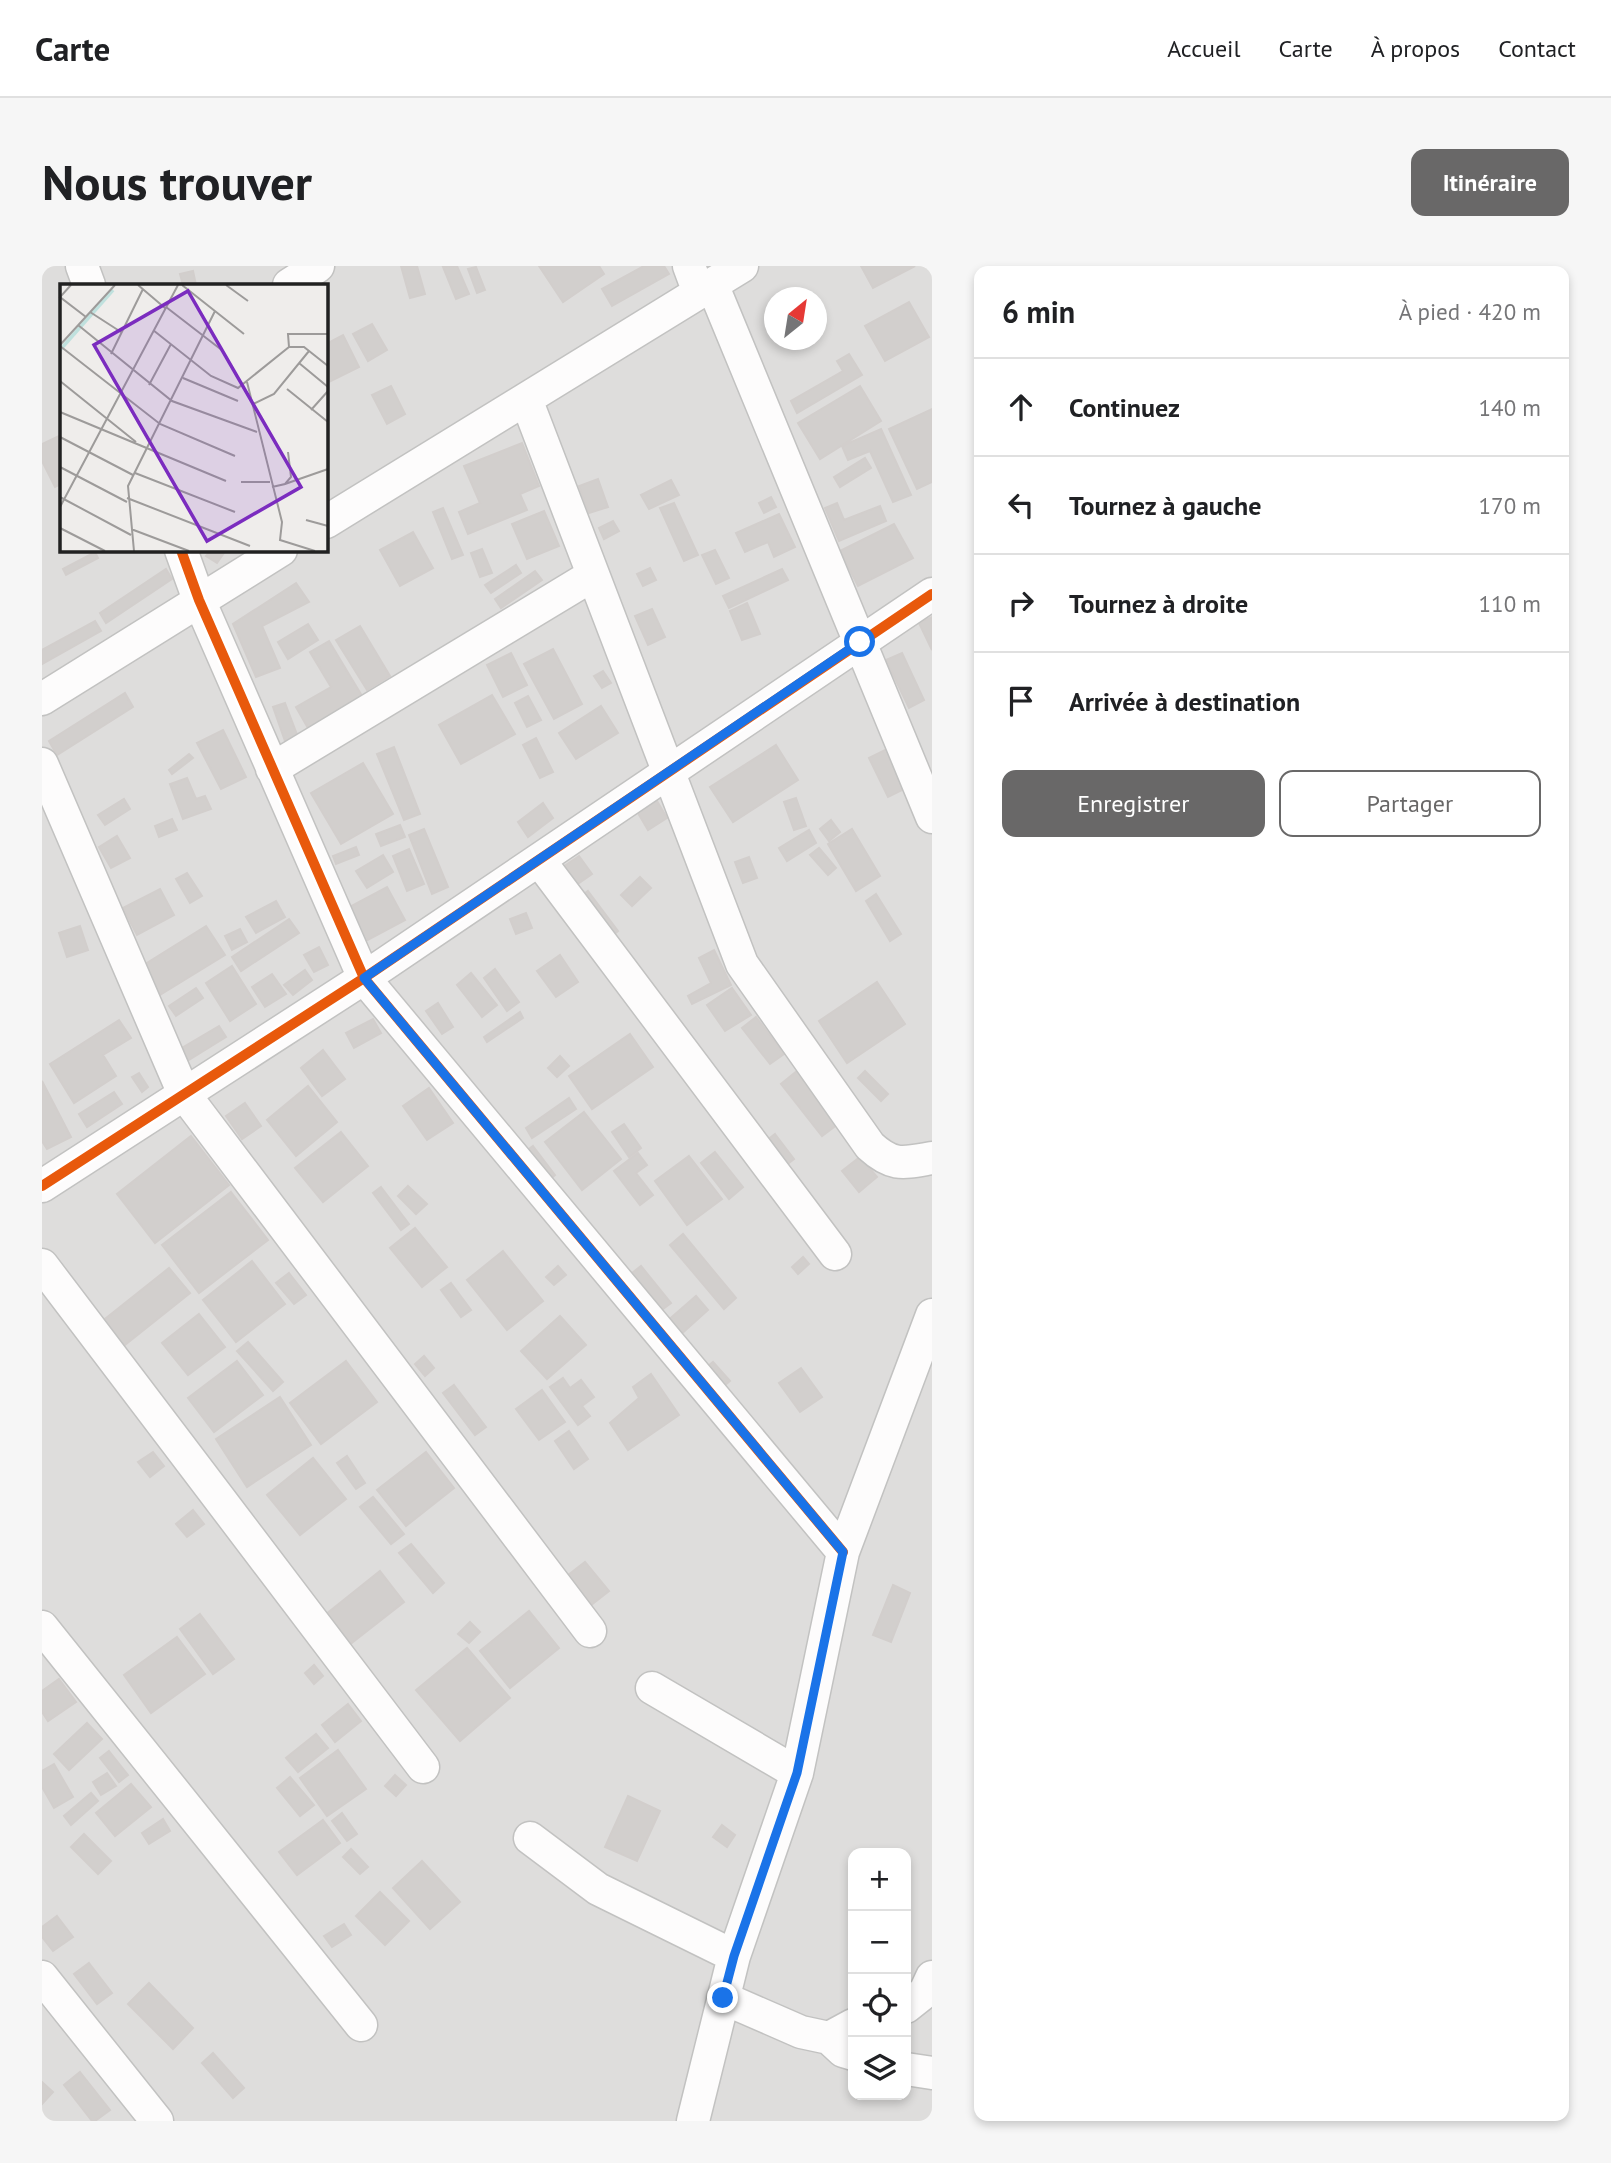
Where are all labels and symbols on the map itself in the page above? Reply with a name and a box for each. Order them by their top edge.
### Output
inset map [60,284,327,551]
north arrow [764,287,827,350]
route start [844,626,875,657]
route end [707,1982,738,2013]

